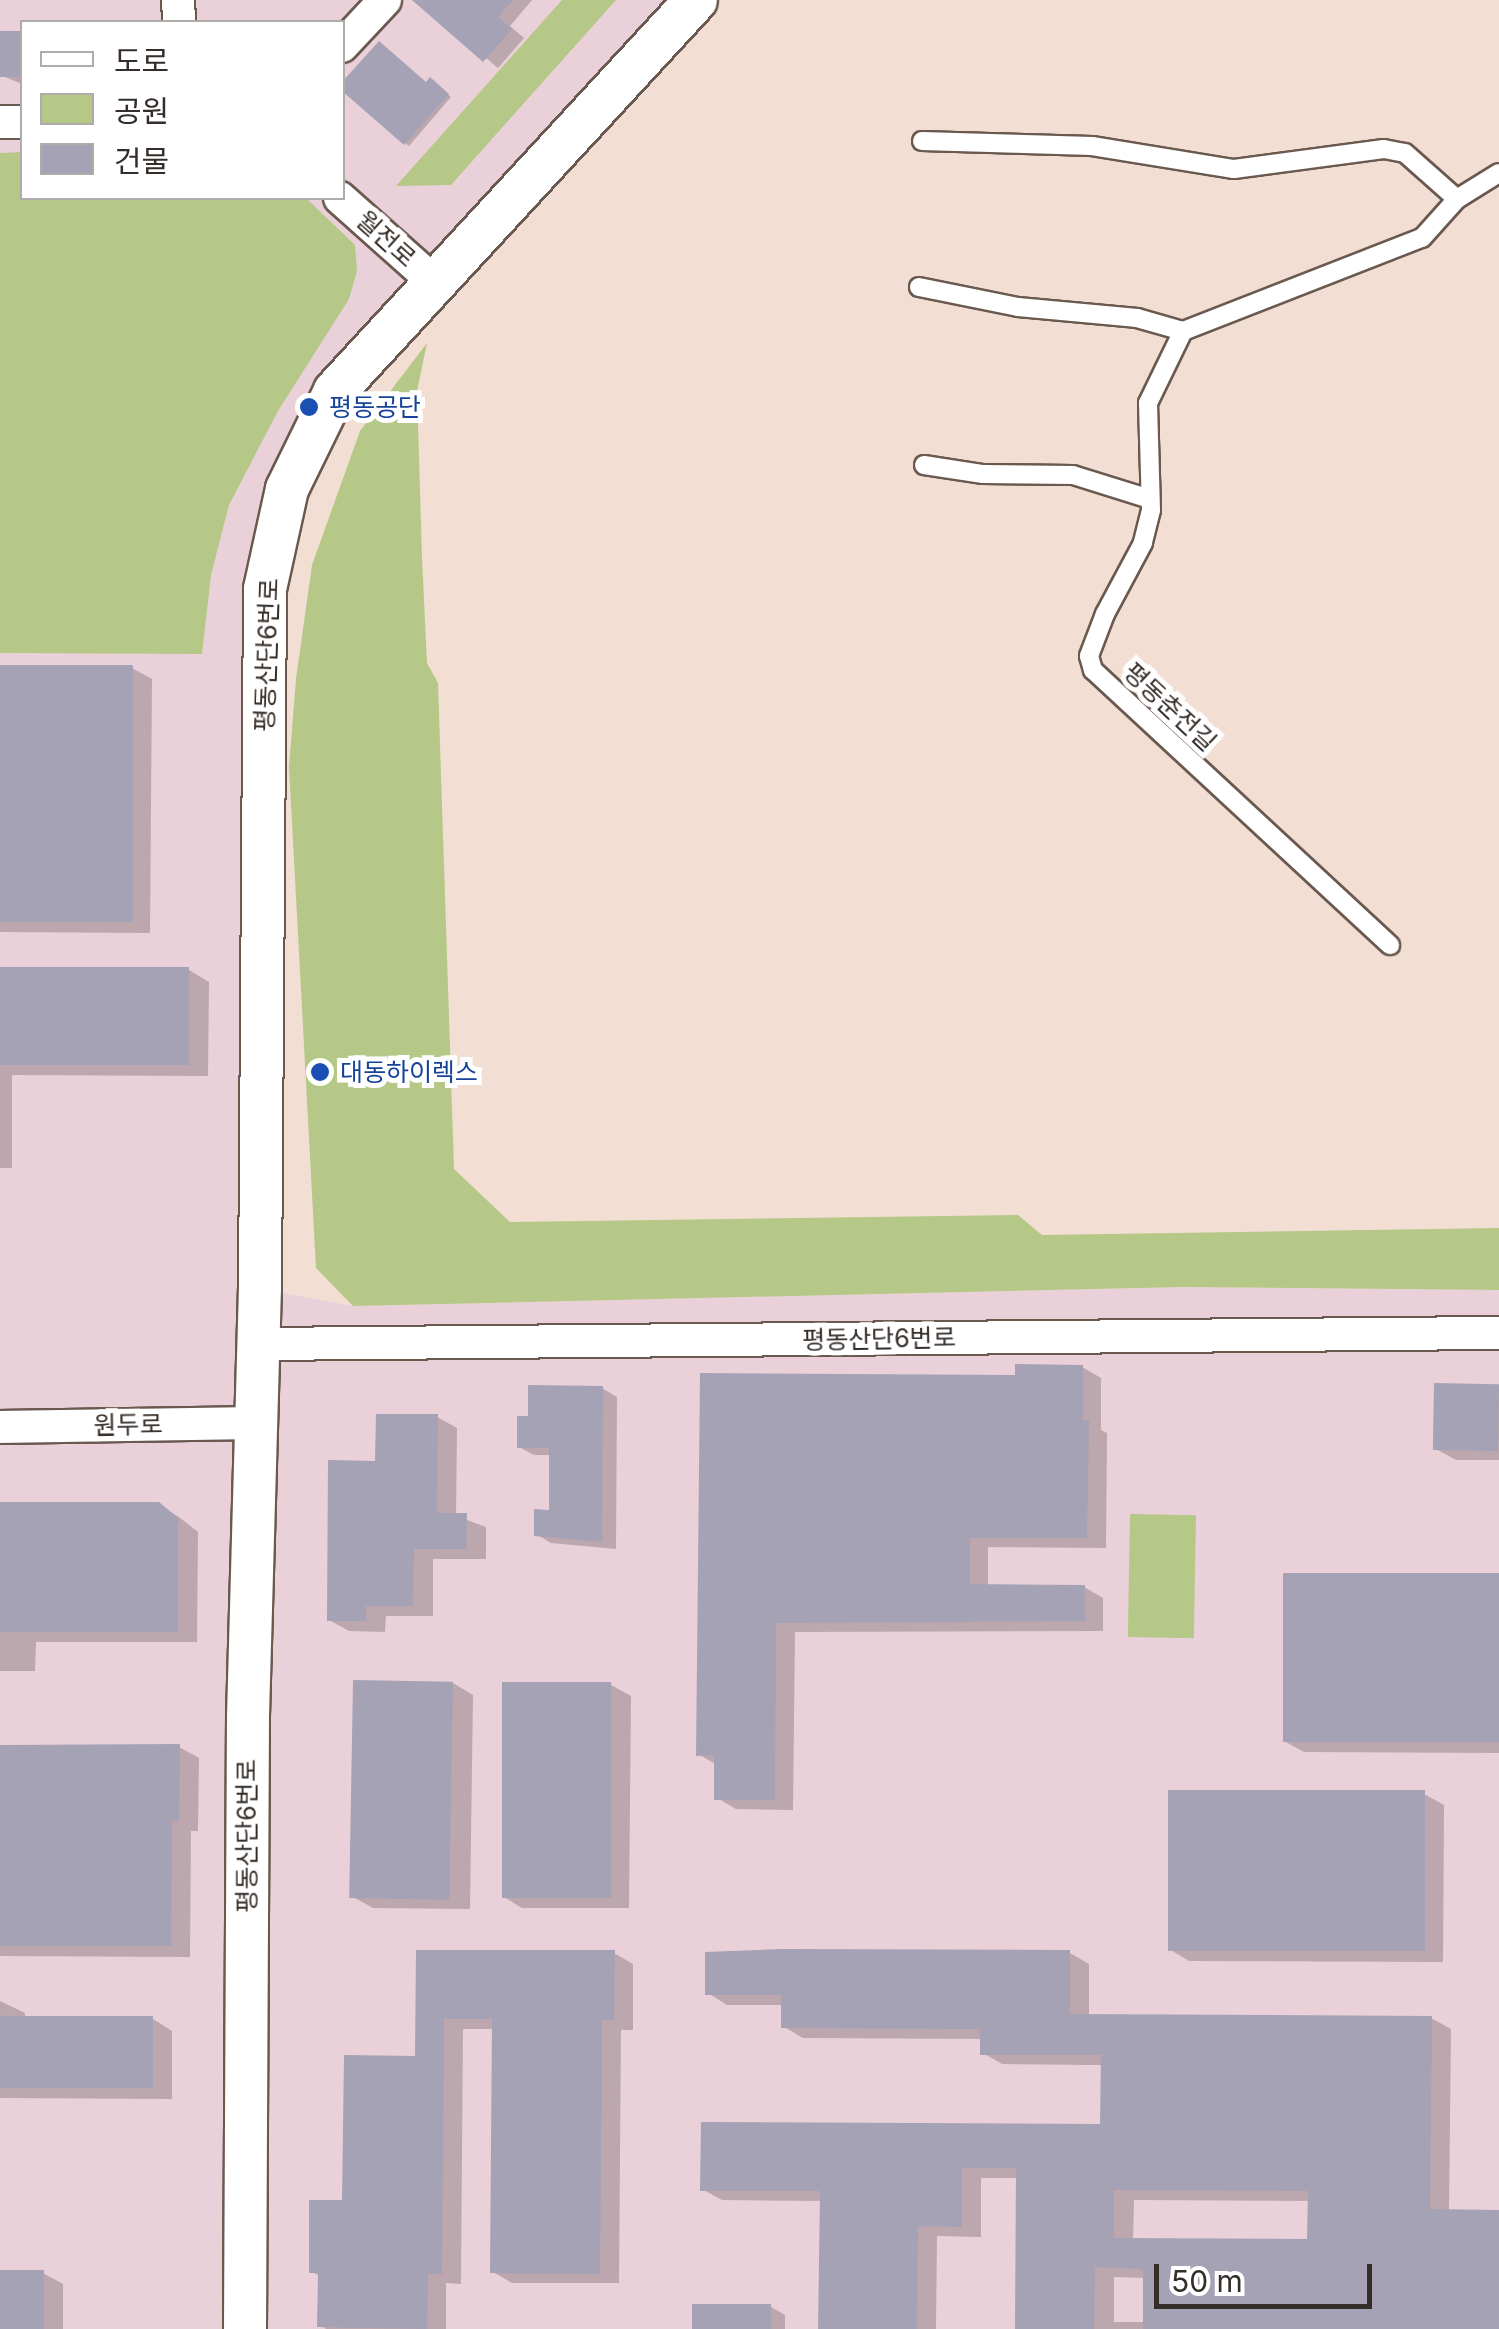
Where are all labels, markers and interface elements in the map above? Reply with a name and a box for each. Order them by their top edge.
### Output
legend [20,20,345,200]
text: 도로 [114,43,169,79]
text: 공원 [114,93,169,129]
text: 건물 [114,143,169,179]
street label: 월전로 [350,205,422,273]
place label: 평동공단 [329,392,421,422]
marker: 평동공단 [298,396,320,418]
street label: 평동산단6번로 [249,578,285,732]
street label: 평동춘전길 [1118,657,1222,757]
place label: 대동하이렉스 [340,1057,478,1087]
marker: 대동하이렉스 [309,1061,331,1083]
street label: 평동산단6번로 [802,1323,956,1355]
street label: 원두로 [93,1409,163,1441]
street label: 평동산단6번로 [232,1759,262,1913]
scale bar [1159,2244,1376,2306]
text: 50 m [1171,2263,1243,2299]

